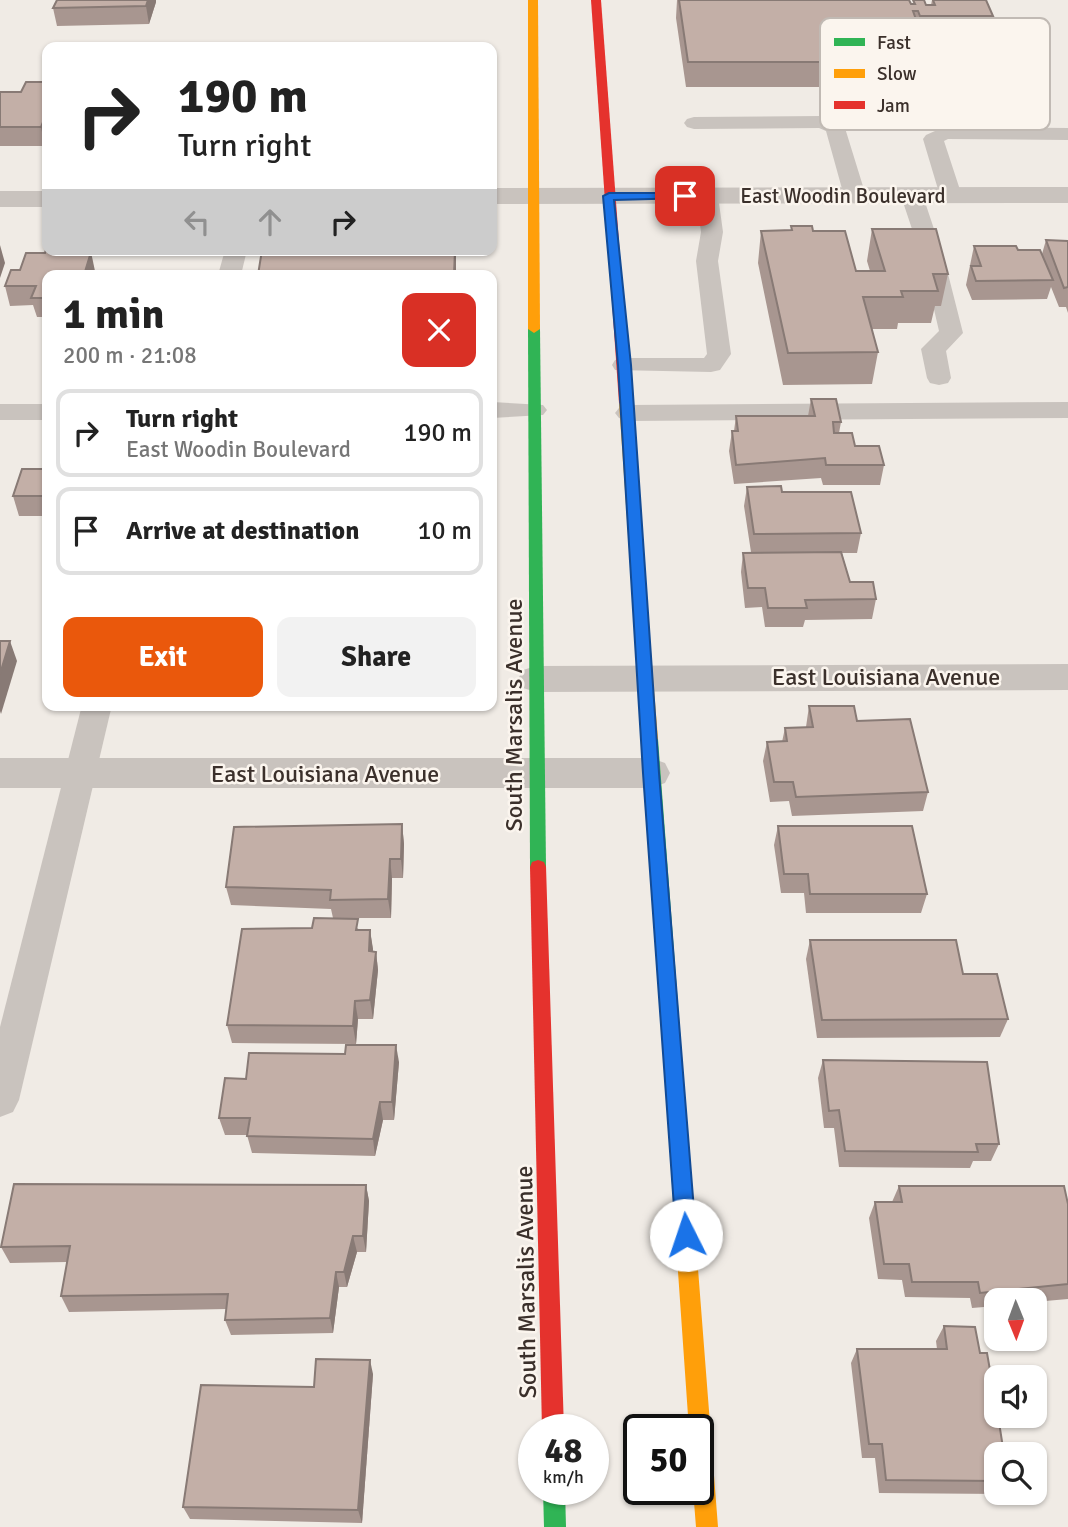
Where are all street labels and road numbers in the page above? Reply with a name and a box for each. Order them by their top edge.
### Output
street label: East Woodin Boulevard [740,183,946,209]
street label: South Marsalis Avenue [499,598,529,832]
street label: East Louisiana Avenue [772,662,1000,692]
street label: East Louisiana Avenue [211,759,439,789]
street label: South Marsalis Avenue [509,1165,543,1399]

